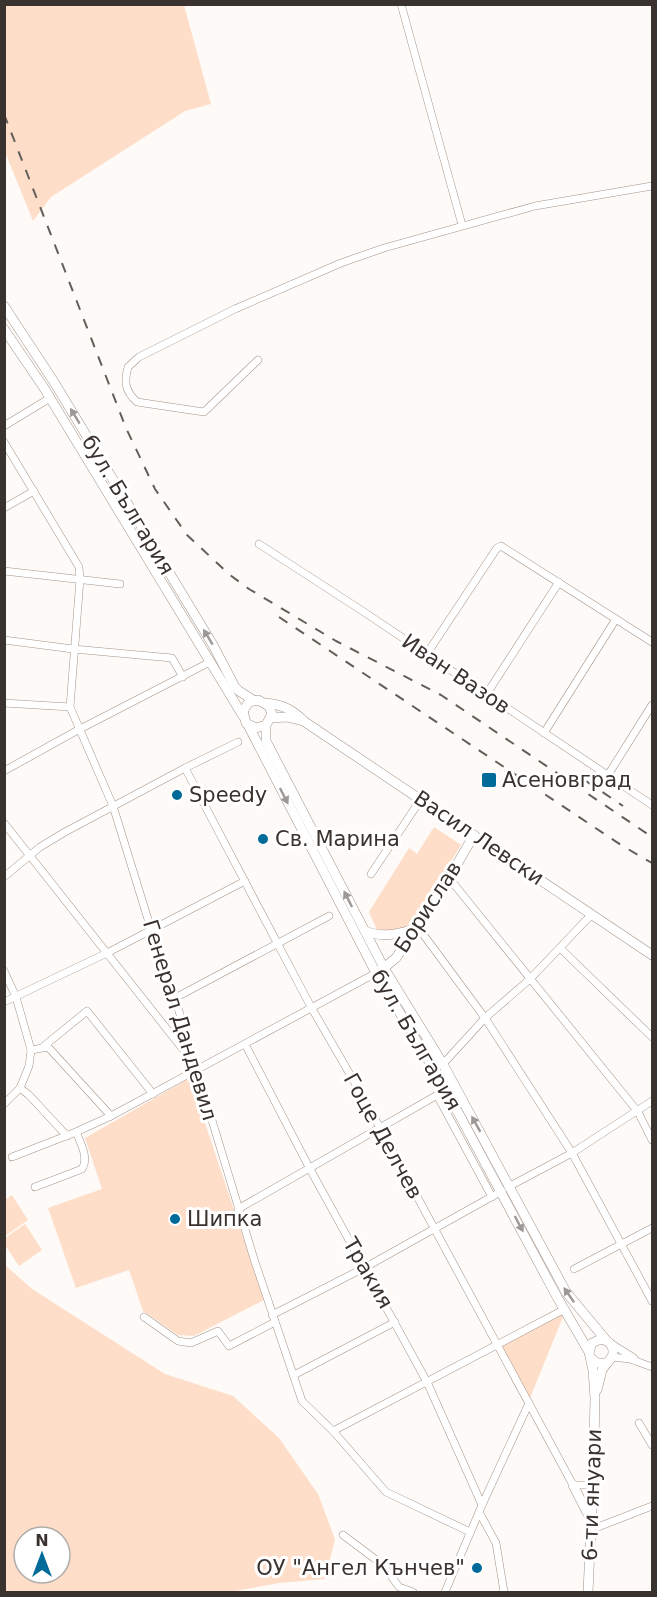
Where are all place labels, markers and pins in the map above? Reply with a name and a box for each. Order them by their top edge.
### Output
place label: Асеновград [502,768,632,792]
marker: Асеновград [480,771,498,789]
place label: Speedy [189,783,267,807]
marker: Speedy [170,788,184,802]
place label: Св. Марина [275,827,400,851]
marker: Св. Марина [256,832,270,846]
place label: Шипка [187,1207,262,1231]
marker: Шипка [168,1212,182,1226]
place label: ОУ "Ангел Кънчев" [256,1556,465,1580]
marker: ОУ "Ангел Кънчев" [470,1561,484,1575]

